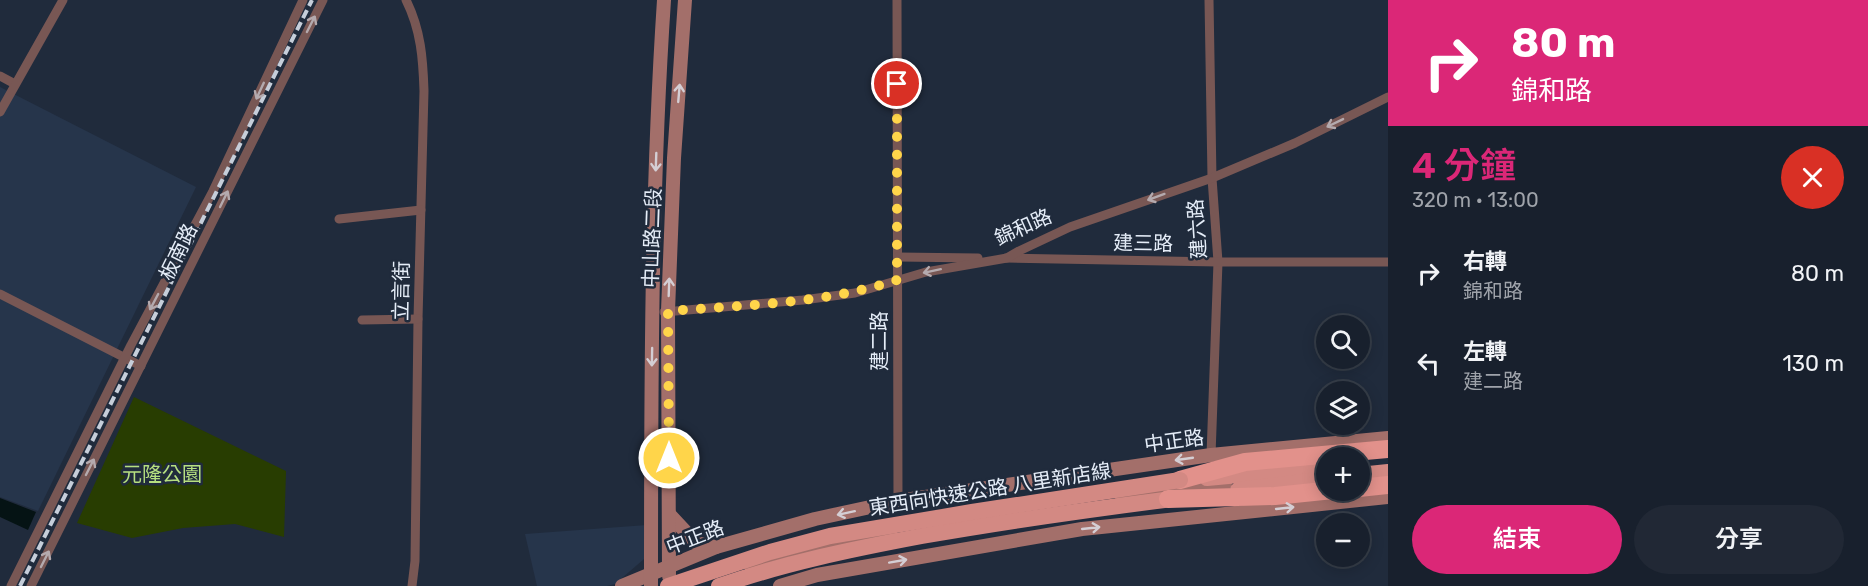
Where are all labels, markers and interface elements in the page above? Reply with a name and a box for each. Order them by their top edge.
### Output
one-way arrow [306,16,318,34]
text: 80 m [1511,18,1615,68]
icon: right [1412,24,1490,102]
pin [871,58,922,109]
icon: arrive [880,67,913,100]
text: 錦和路 [1511,75,1592,107]
one-way arrow [254,81,266,99]
one-way arrow [674,83,685,103]
one-way arrow [1327,117,1345,129]
text: 4 分鐘 [1412,144,1516,187]
button: close [1781,146,1844,209]
one-way arrow [650,152,661,172]
street label: 中山路二段 [638,188,666,288]
text: 320 m · 13:00 [1412,188,1539,212]
one-way arrow [219,190,231,208]
one-way arrow [1147,193,1165,204]
street label: 建六路 [1183,198,1211,260]
street label: 錦和路 [991,204,1055,250]
street label: 板南路 [154,220,202,284]
street label: 建三路 [1113,230,1173,256]
text: 右轉 [1463,248,1507,275]
icon: right [1412,257,1445,290]
text: 80 m [1791,260,1844,287]
street label: 立言街 [388,261,414,321]
one-way arrow [923,266,942,277]
one-way arrow [664,278,675,298]
text: 錦和路 [1463,279,1523,303]
one-way arrow [147,293,159,311]
street label: 建二路 [867,311,891,371]
map controls [1316,315,1370,567]
button: search [1316,315,1370,369]
text: 左轉 [1463,338,1507,365]
one-way arrow [646,347,658,367]
icon: left [1412,347,1445,380]
text: 130 m [1782,350,1844,377]
text: 建二路 [1463,369,1523,393]
button: layers [1316,381,1370,435]
street label: 中正路 [1143,425,1205,457]
position arrow [637,426,701,490]
button: + [1316,447,1370,501]
one-way arrow [1174,454,1194,465]
street label: 東西向快速公路 八里新店線 [867,458,1113,520]
one-way arrow [85,459,97,477]
park label: 元隆公園 [122,462,202,486]
one-way arrow [1274,502,1294,513]
button: 結束 [1412,505,1622,574]
button: 分享 [1634,505,1844,574]
one-way arrow [837,507,856,519]
button: − [1316,513,1370,567]
street label: 中正路 [663,515,727,559]
one-way arrow [1080,522,1100,533]
one-way arrow [40,550,51,568]
one-way arrow [888,555,908,566]

